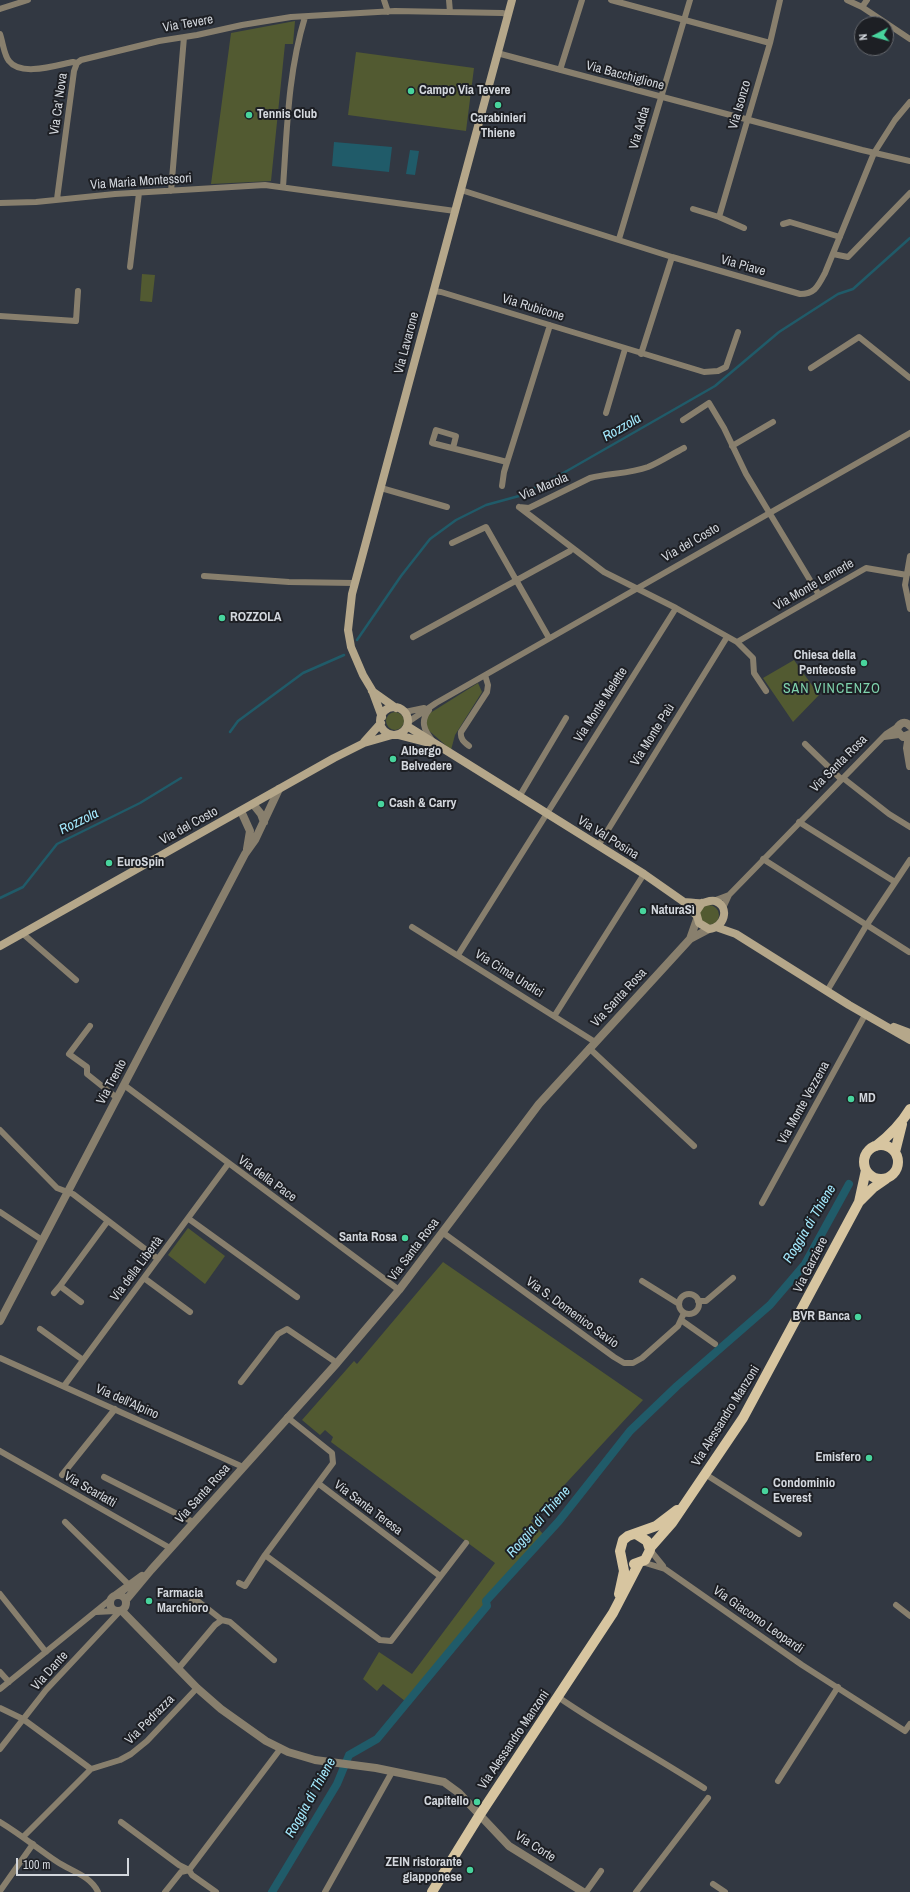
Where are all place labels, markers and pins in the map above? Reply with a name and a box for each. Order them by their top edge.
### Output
place label: Campo Via Tevere [419,83,510,99]
marker: Campo Via Tevere [406,86,416,96]
marker: Carabinieri Thiene [493,100,503,110]
place label: Tennis Club [257,107,317,123]
marker: Tennis Club [244,110,254,120]
place label: Carabinieri Thiene [470,111,526,142]
place label: ROZZOLA [230,610,282,626]
marker: ROZZOLA [217,613,227,623]
place label: Chiesa della Pentecoste [794,648,856,679]
marker: Chiesa della Pentecoste [859,658,869,668]
place label: Albergo Belvedere [401,744,452,775]
marker: Albergo Belvedere [388,754,398,764]
place label: Cash & Carry [389,796,457,812]
marker: Cash & Carry [376,799,386,809]
place label: EuroSpin [117,855,164,871]
marker: EuroSpin [104,858,114,868]
place label: NaturaSì [651,903,695,919]
marker: NaturaSì [638,906,648,916]
place label: MD [859,1091,876,1107]
marker: MD [846,1094,856,1104]
place label: Santa Rosa [339,1230,397,1246]
marker: Santa Rosa [400,1233,410,1243]
place label: BVR Banca [793,1309,850,1325]
marker: BVR Banca [853,1312,863,1322]
place label: Emisfero [815,1450,861,1466]
marker: Emisfero [864,1453,874,1463]
place label: Condominio Everest [773,1476,835,1507]
marker: Condominio Everest [760,1486,770,1496]
place label: Farmacia Marchioro [157,1586,209,1617]
marker: Farmacia Marchioro [144,1596,154,1606]
place label: Capitello [424,1794,469,1810]
marker: Capitello [472,1797,482,1807]
place label: ZEIN ristorante giapponese [386,1855,462,1886]
marker: ZEIN ristorante giapponese [465,1865,475,1875]

